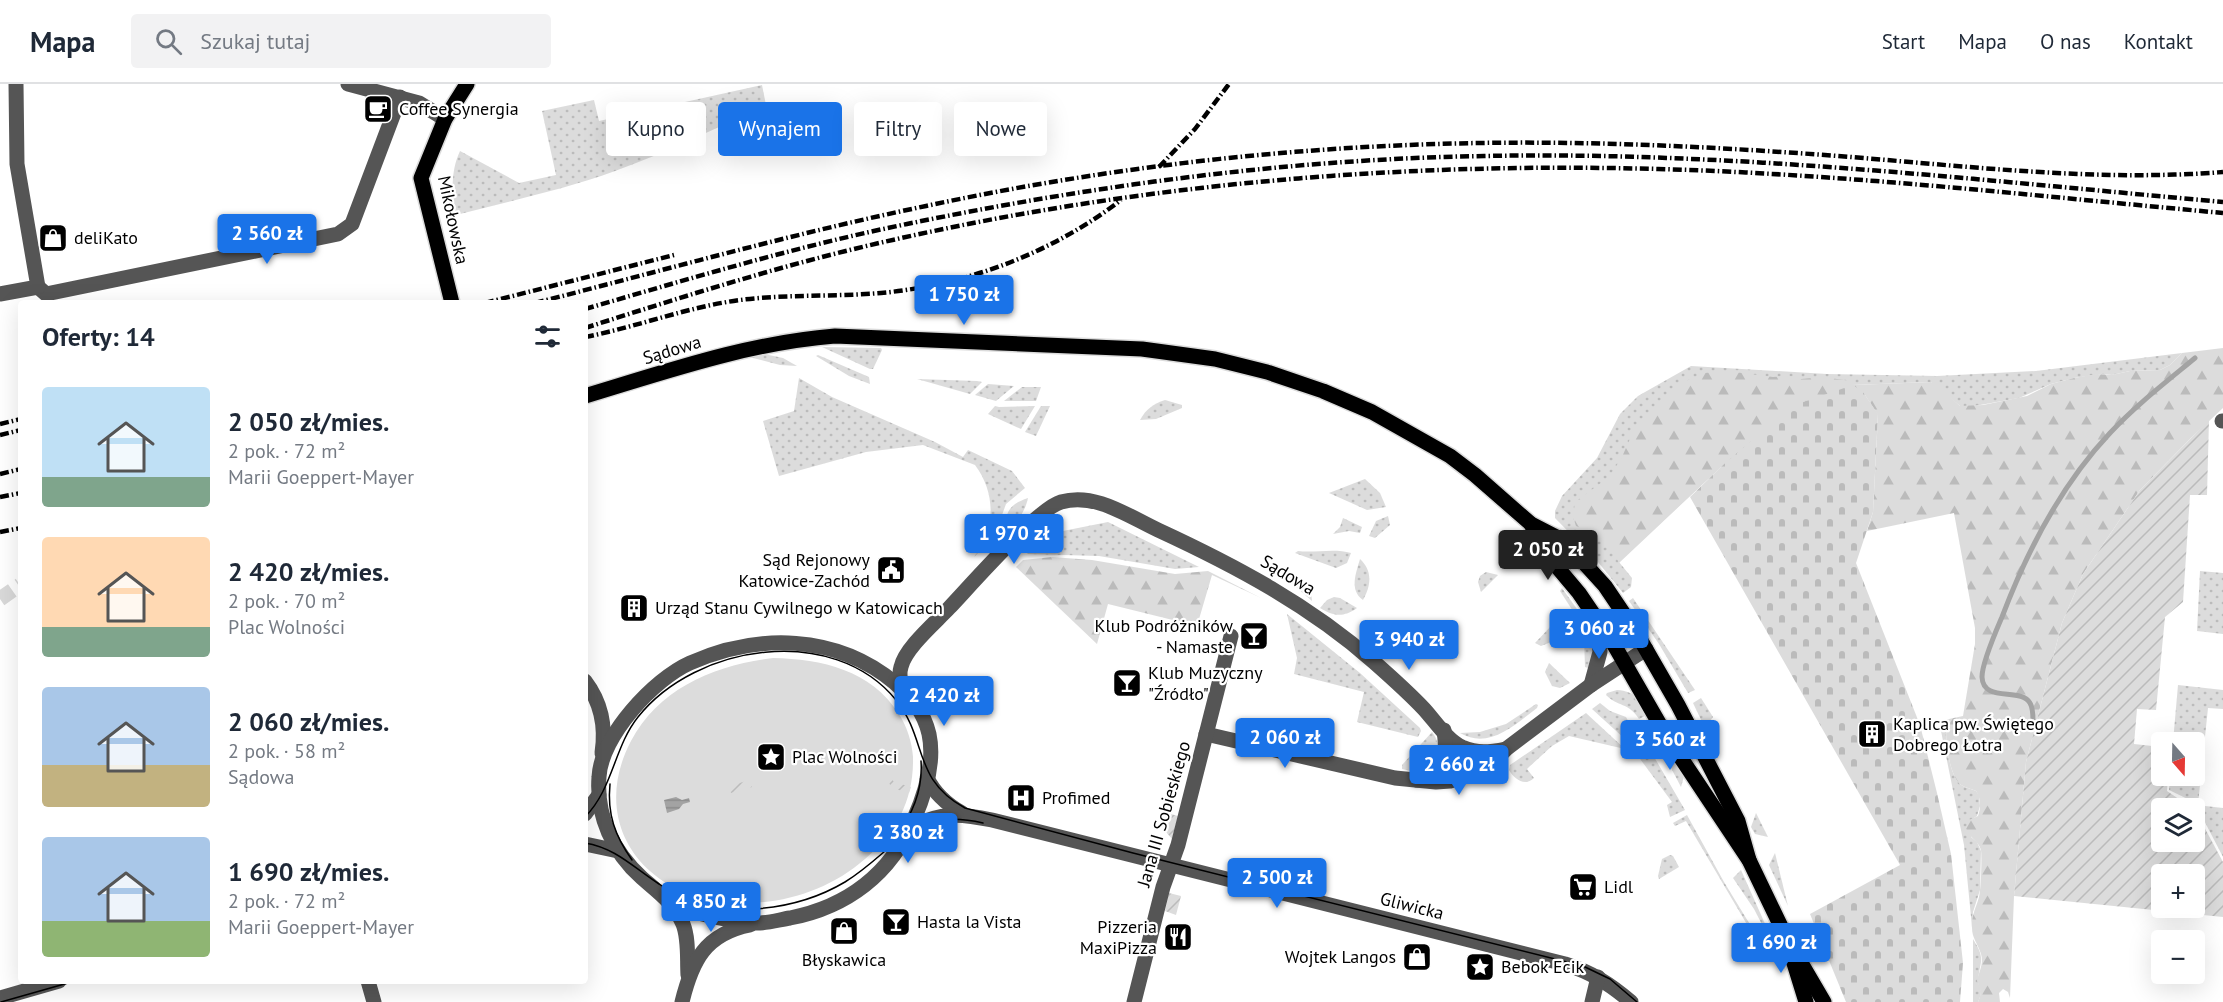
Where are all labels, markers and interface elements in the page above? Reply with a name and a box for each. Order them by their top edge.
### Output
search box [131,14,551,68]
text: Mapa [30,23,95,60]
icon: search [152,25,185,58]
text: Szukaj tutaj [200,27,310,55]
text: Start [1882,28,1925,55]
text: Mapa [1958,28,2007,55]
text: O nas [2040,28,2091,55]
text: Kontakt [2124,28,2193,55]
cafe icon: Coffee Synergia [362,93,394,125]
place label: Coffee Synergia [399,97,519,120]
chip: Kupno [606,102,706,156]
chip: Wynajem [718,102,842,156]
chip: Filtry [854,102,942,156]
chip: Nowe [954,102,1047,156]
street label: Mikołowska [433,173,474,266]
pin: 2 560 zł [205,214,329,265]
text: 2 560 zł [231,220,303,246]
shop icon: deliKato [37,222,69,254]
place label: deliKato [74,226,138,249]
pin: 1 750 zł [902,275,1026,326]
text: 1 750 zł [928,281,1000,307]
text: Oferty: 14 [42,320,155,353]
icon: filters [531,320,564,353]
street label: Sądowa [640,330,704,369]
text: 2 050 zł/mies. [228,405,389,438]
icon: home [90,411,162,483]
text: 2 pok. · 72 m² [228,438,345,464]
text: Marii Goeppert-Mayer [228,464,414,490]
pin: 1 970 zł [952,514,1076,565]
text: 1 970 zł [978,520,1050,546]
pin: 2 050 zł [1486,530,1610,581]
text: 2 050 zł [1512,536,1584,562]
place label: Sąd Rejonowy Katowice-Zachód [738,548,871,592]
street label: Sądowa [1257,549,1320,600]
public building icon: Sąd Rejonowy Katowice-Zachód [875,554,907,586]
text: 2 420 zł/mies. [228,555,389,588]
icon: home [90,561,162,633]
text: 2 pok. · 70 m² [228,588,345,614]
building icon: Urząd Stanu Cywilnego w Katowicach [618,592,650,624]
place label: Urząd Stanu Cywilnego w Katowicach [655,596,943,619]
pin: 3 060 zł [1537,609,1661,660]
text: Plac Wolności [228,614,345,640]
place label: Klub Podróżników - Namaste [1095,614,1234,658]
text: 3 060 zł [1563,615,1635,641]
bar icon: Klub Podróżników - Namaste [1238,620,1270,652]
pin: 3 940 zł [1347,620,1471,671]
text: 3 940 zł [1373,626,1445,652]
place label: Klub Muzyczny "Źródło" [1148,661,1263,705]
bar icon: Klub Muzyczny "Źródło" [1111,667,1143,699]
pin: 2 420 zł [882,676,1006,727]
text: 2 420 zł [908,682,980,708]
text: 2 060 zł/mies. [228,705,389,738]
icon: home [90,711,162,783]
place label: Kaplica pw. Świętego Dobrego Łotra [1893,712,2054,756]
pin: 2 060 zł [1223,718,1347,769]
building icon: Kaplica pw. Świętego Dobrego Łotra [1856,718,1888,750]
pin: 3 560 zł [1608,720,1732,771]
text: 2 060 zł [1249,724,1321,750]
text: 3 560 zł [1634,726,1706,752]
north arrow [2151,732,2205,786]
map controls [2151,732,2205,984]
text: 2 pok. · 58 m² [228,738,345,764]
street label: Jana III Sobieskiego [1131,738,1195,890]
place icon: Plac Wolności [755,741,787,773]
place label: Plac Wolności [792,745,897,768]
pin: 2 660 zł [1397,745,1521,796]
text: 2 660 zł [1423,751,1495,777]
text: Sądowa [228,764,294,790]
hospital icon: Profimed [1005,782,1037,814]
place label: Profimed [1042,786,1110,809]
button: layers [2151,798,2205,852]
pin: 2 380 zł [846,813,970,864]
text: 2 380 zł [872,819,944,845]
text: 1 690 zł/mies. [228,855,389,888]
pin: 2 500 zł [1215,858,1339,909]
icon: home [90,861,162,933]
text: 2 500 zł [1241,864,1313,890]
button: + [2151,864,2205,918]
supermarket icon: Lidl [1567,871,1599,903]
place label: Lidl [1604,875,1634,898]
pin: 4 850 zł [649,882,773,933]
street label: Gliwicka [1378,887,1446,925]
text: 2 pok. · 72 m² [228,888,345,914]
text: 4 850 zł [675,888,747,914]
bar icon: Hasta la Vista [880,906,912,938]
place label: Hasta la Vista [917,910,1022,933]
text: Marii Goeppert-Mayer [228,914,414,940]
shop icon: Błyskawica [828,915,860,947]
place label: Pizzeria MaxiPizza [1080,915,1157,959]
restaurant icon: Pizzeria MaxiPizza [1162,921,1194,953]
pin: 1 690 zł [1719,923,1843,974]
text: 1 690 zł [1745,929,1817,955]
button: − [2151,930,2205,984]
shop icon: Wojtek Langos [1401,941,1433,973]
place label: Wojtek Langos [1285,945,1396,968]
place label: Błyskawica [802,948,886,971]
place icon: Bebok Ecik [1464,951,1496,983]
place label: Bebok Ecik [1501,955,1585,978]

